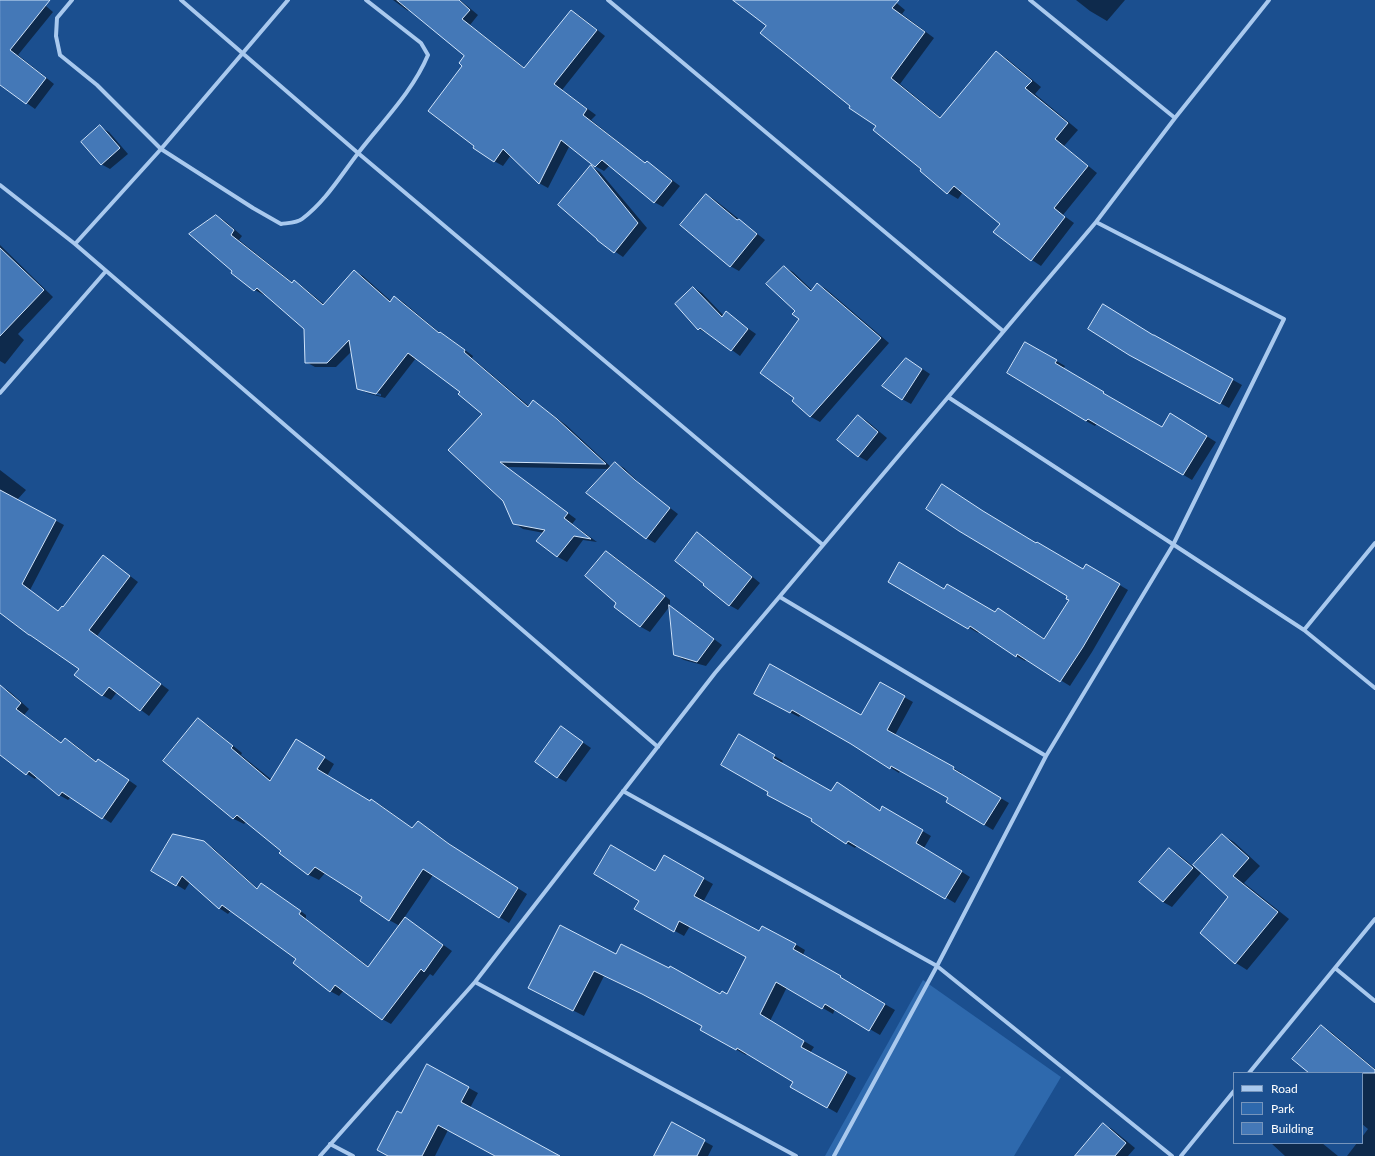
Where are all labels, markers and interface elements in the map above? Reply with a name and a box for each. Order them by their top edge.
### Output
legend [1233,1072,1363,1144]
text: Road [1271,1081,1298,1096]
text: Park [1271,1101,1294,1116]
text: Building [1271,1121,1314,1136]

